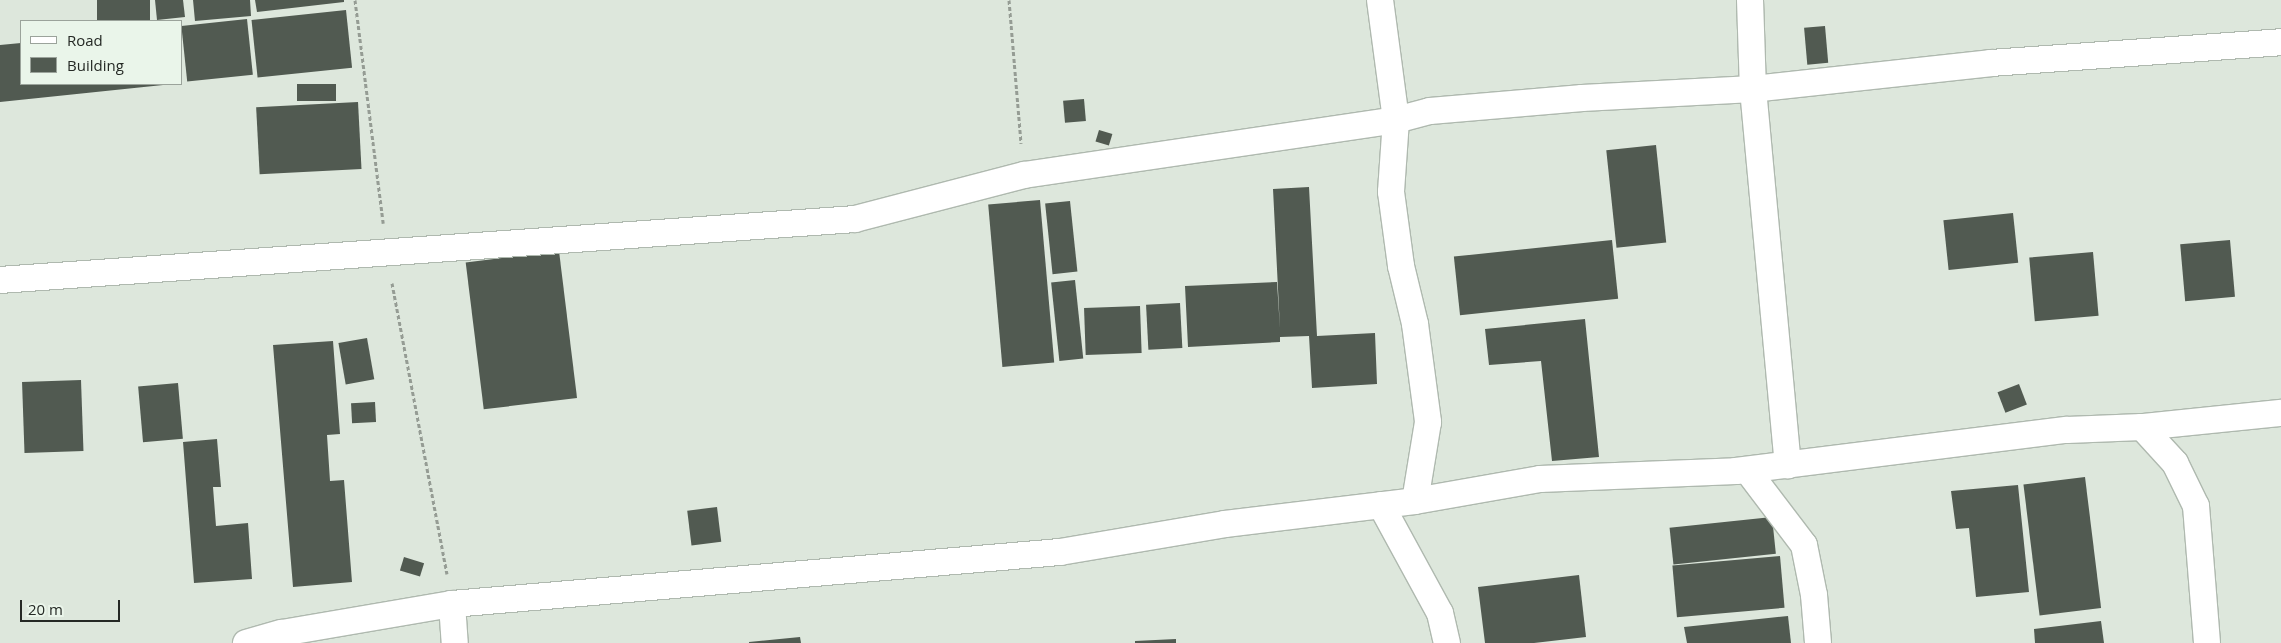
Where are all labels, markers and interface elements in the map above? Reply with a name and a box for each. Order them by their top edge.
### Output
legend [20,20,182,85]
text: Road [67,30,103,50]
text: Building [67,55,124,75]
scale bar [22,590,122,622]
text: 20 m [28,599,63,619]

